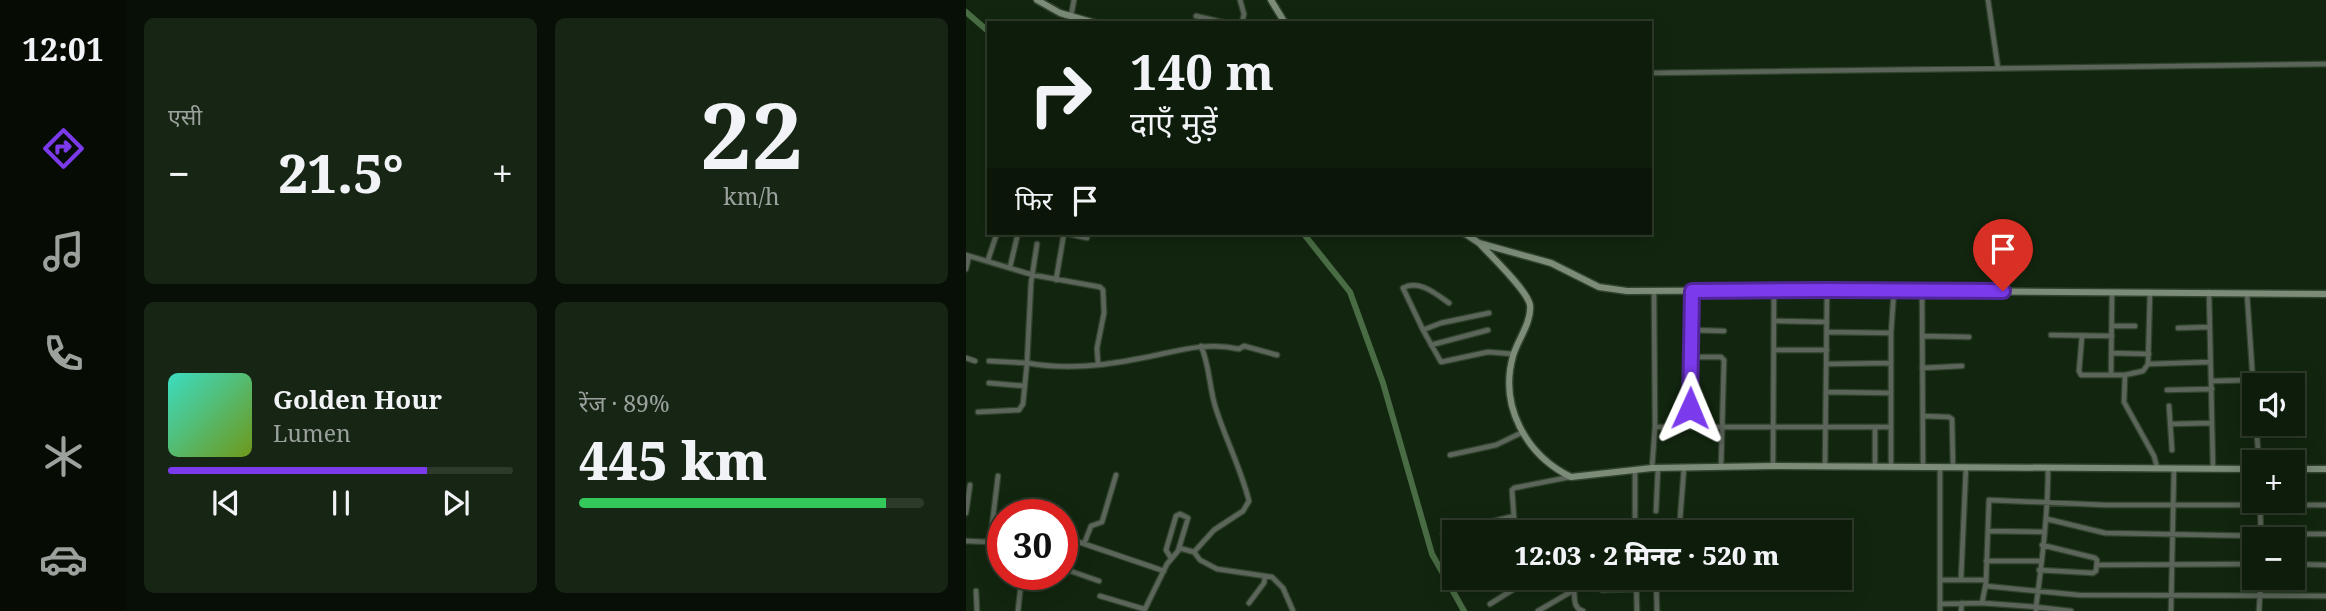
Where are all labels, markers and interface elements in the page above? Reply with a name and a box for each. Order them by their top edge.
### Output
text: 12:01 [22,27,104,70]
text: 140 m [1130,38,1274,104]
icon: right [1015,49,1106,140]
text: 22 [700,72,803,196]
text: एसी [168,100,202,132]
text: दाएँ मुड़ें [1130,101,1218,144]
icon: directions [39,124,88,173]
text: 21.5° [278,137,404,208]
text: − [168,147,190,199]
text: + [492,147,513,199]
text: km/h [723,180,780,212]
text: फिर [1015,182,1052,218]
icon: arrive [1066,182,1104,220]
pin [1973,219,2033,291]
icon: music [39,227,88,276]
icon: arrive [1984,230,2022,268]
icon: phone [39,329,88,378]
position arrow [1653,371,1727,445]
map controls [2242,373,2305,590]
button: sound [2242,373,2305,436]
text: Golden Hour [273,381,442,417]
text: रेंज · 89% [579,387,670,419]
text: Lumen [273,417,351,449]
text: 445 km [579,424,767,495]
icon: climate [39,432,88,481]
button: + [2242,450,2305,513]
icon: previous [207,484,245,522]
icon: pause [322,484,360,522]
icon: next [437,484,475,522]
speed limit sign: 30 [987,499,1078,590]
button: − [2242,527,2305,590]
icon: car [39,535,88,584]
text: 12:03 · 2 मिनट · 520 m [1515,537,1779,573]

